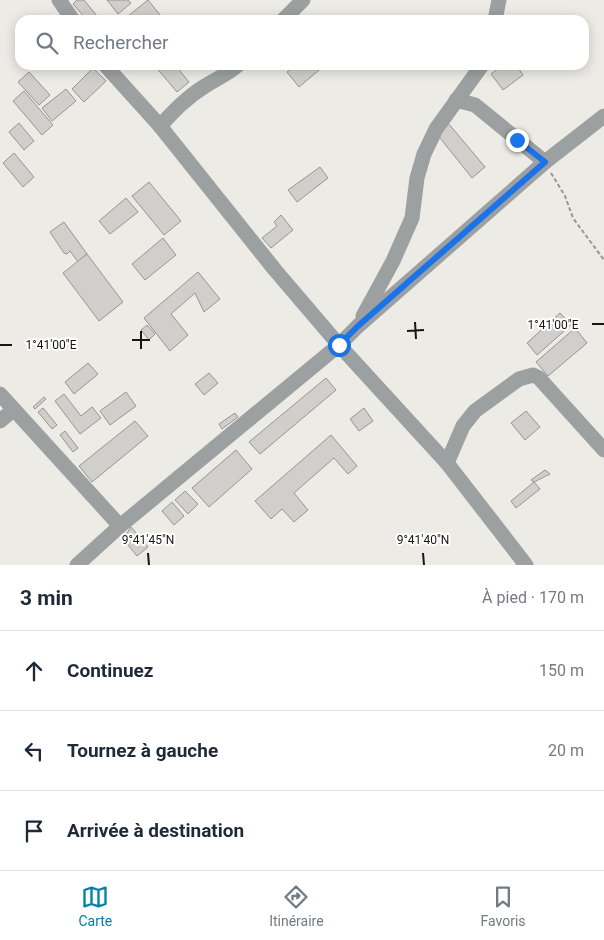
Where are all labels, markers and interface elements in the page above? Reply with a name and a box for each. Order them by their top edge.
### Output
search box [15,15,589,70]
icon: search [33,29,61,57]
text: Rechercher [73,31,168,54]
route end [506,129,529,152]
text: 1°41'00"E [528,318,579,332]
route start [328,334,351,357]
text: 1°41'00"E [26,338,77,352]
text: 9°41'45"N [122,533,174,547]
text: 9°41'40"N [397,533,449,547]
text: 3 min [20,586,73,610]
text: À pied · 170 m [482,588,584,607]
icon: ahead [20,657,48,685]
text: Continuez [67,659,153,682]
text: 150 m [539,661,584,680]
icon: left [20,737,48,765]
text: Tournez à gauche [67,739,218,762]
text: 20 m [548,741,584,760]
icon: arrive [20,817,48,845]
text: Arrivée à destination [67,819,244,842]
tab: Carte [78,883,112,929]
tab: Itinéraire [269,883,324,929]
tab: Favoris [481,883,526,929]

